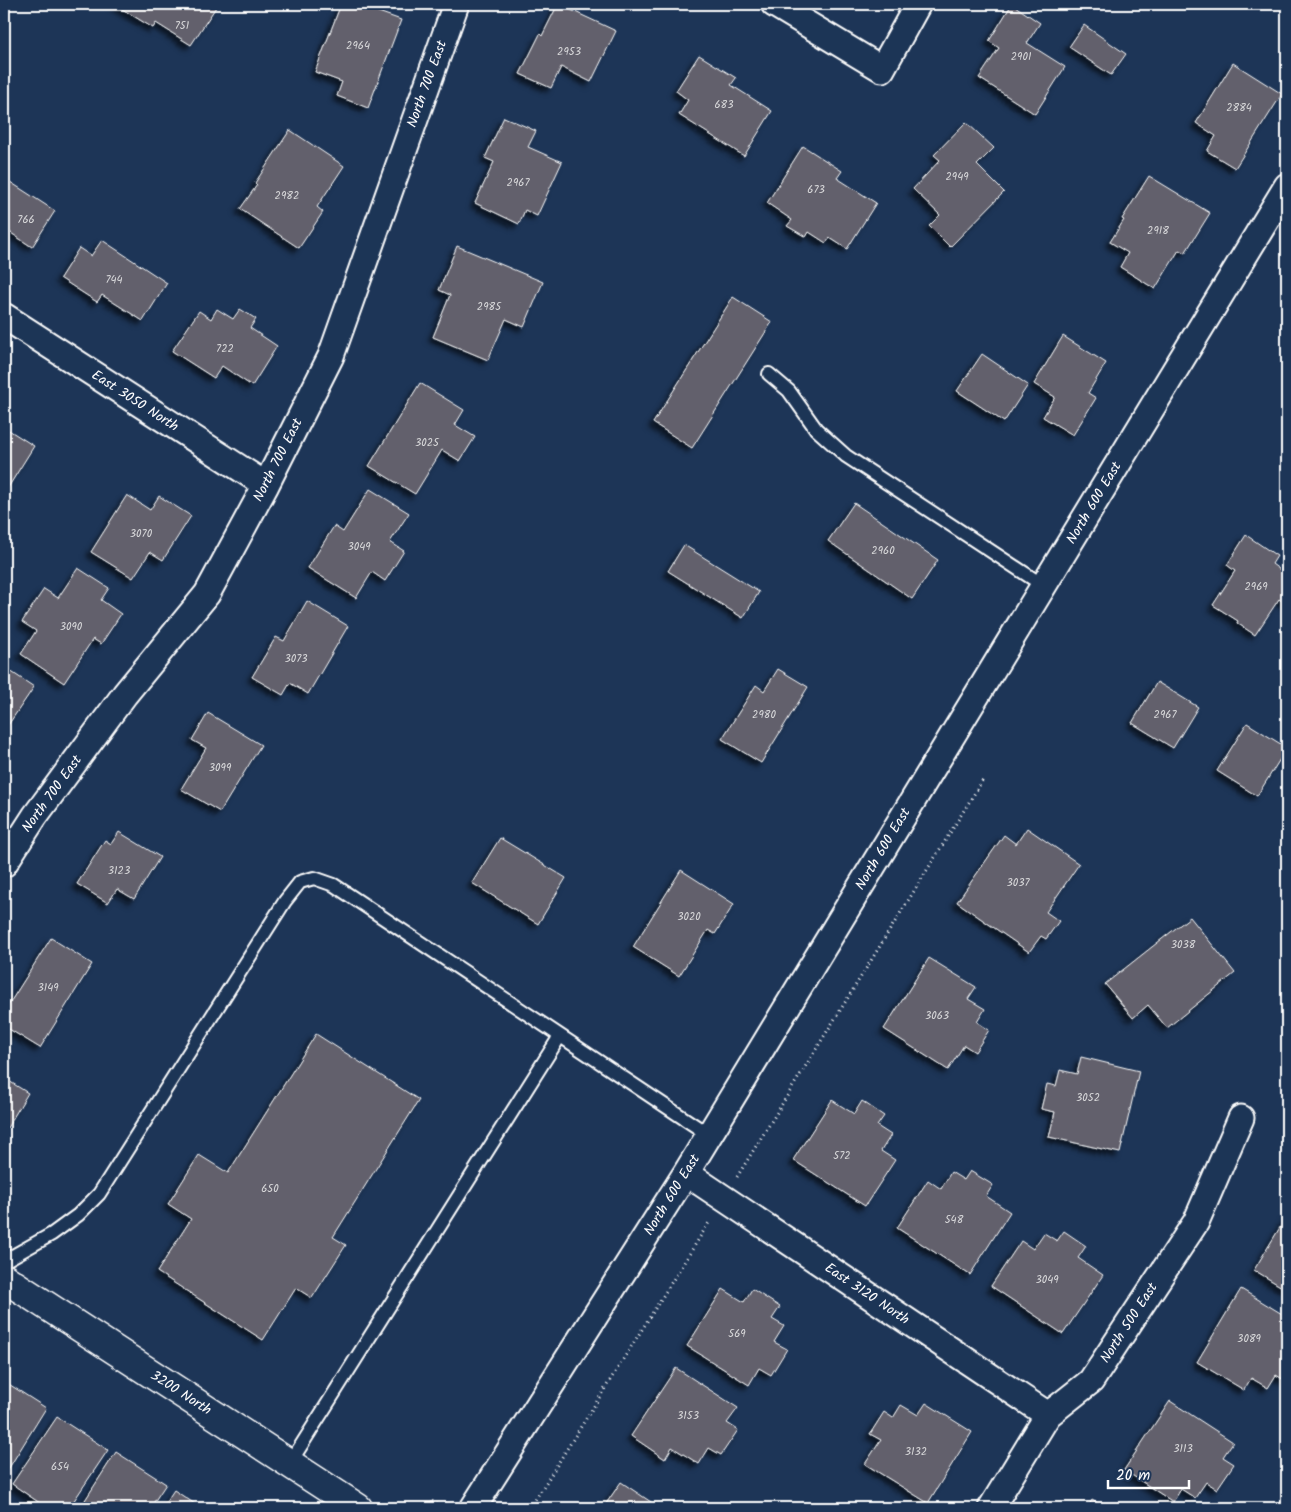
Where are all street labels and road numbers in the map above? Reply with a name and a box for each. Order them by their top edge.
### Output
street label: North 700 East [401,37,453,131]
street label: East 3050 North [87,364,183,438]
street label: North 700 East [247,414,309,506]
street label: North 600 East [1061,457,1128,548]
street label: North 700 East [16,750,88,837]
street label: North 600 East [850,803,917,894]
street label: North 600 East [638,1149,706,1240]
street label: East 3120 North [820,1257,914,1331]
street label: North 500 East [1095,1278,1164,1368]
street label: 3200 North [146,1365,216,1421]

